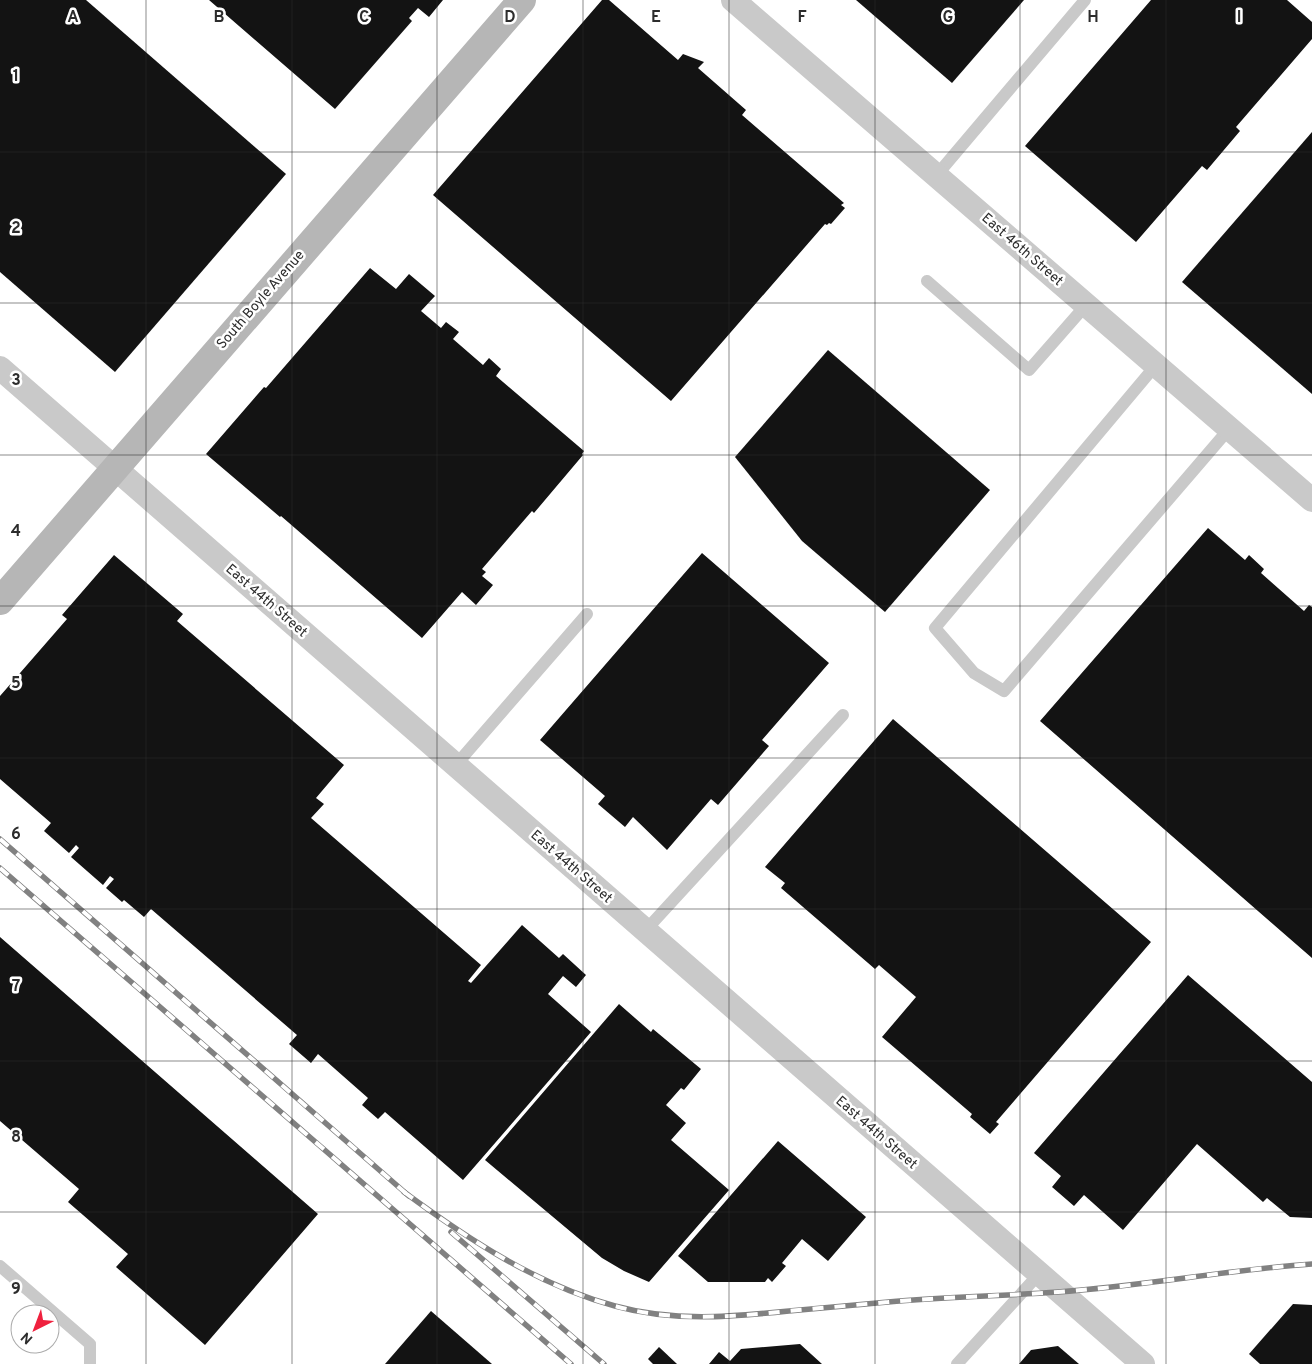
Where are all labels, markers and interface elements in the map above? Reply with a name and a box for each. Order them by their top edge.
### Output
text: A [67,8,79,28]
text: B [213,8,225,28]
text: C [359,8,369,28]
text: D [504,8,516,28]
text: E [651,8,661,28]
text: F [797,8,807,28]
text: G [943,8,953,28]
text: H [1087,8,1099,28]
text: I [1237,8,1241,28]
text: 1 [13,67,19,87]
street label: East 46th Street [978,210,1066,290]
text: 2 [11,219,21,239]
street label: South Boyle Avenue [214,247,308,353]
text: 3 [11,371,21,391]
text: 4 [11,522,21,542]
street label: East 44th Street [222,561,310,641]
text: 5 [11,674,21,694]
text: 6 [11,825,21,845]
street label: East 44th Street [527,827,615,907]
text: 7 [12,977,20,997]
street label: East 44th Street [832,1093,920,1173]
text: 8 [11,1128,21,1148]
text: 9 [11,1280,21,1300]
north arrow [10,1304,60,1354]
text: N [18,1328,37,1347]

